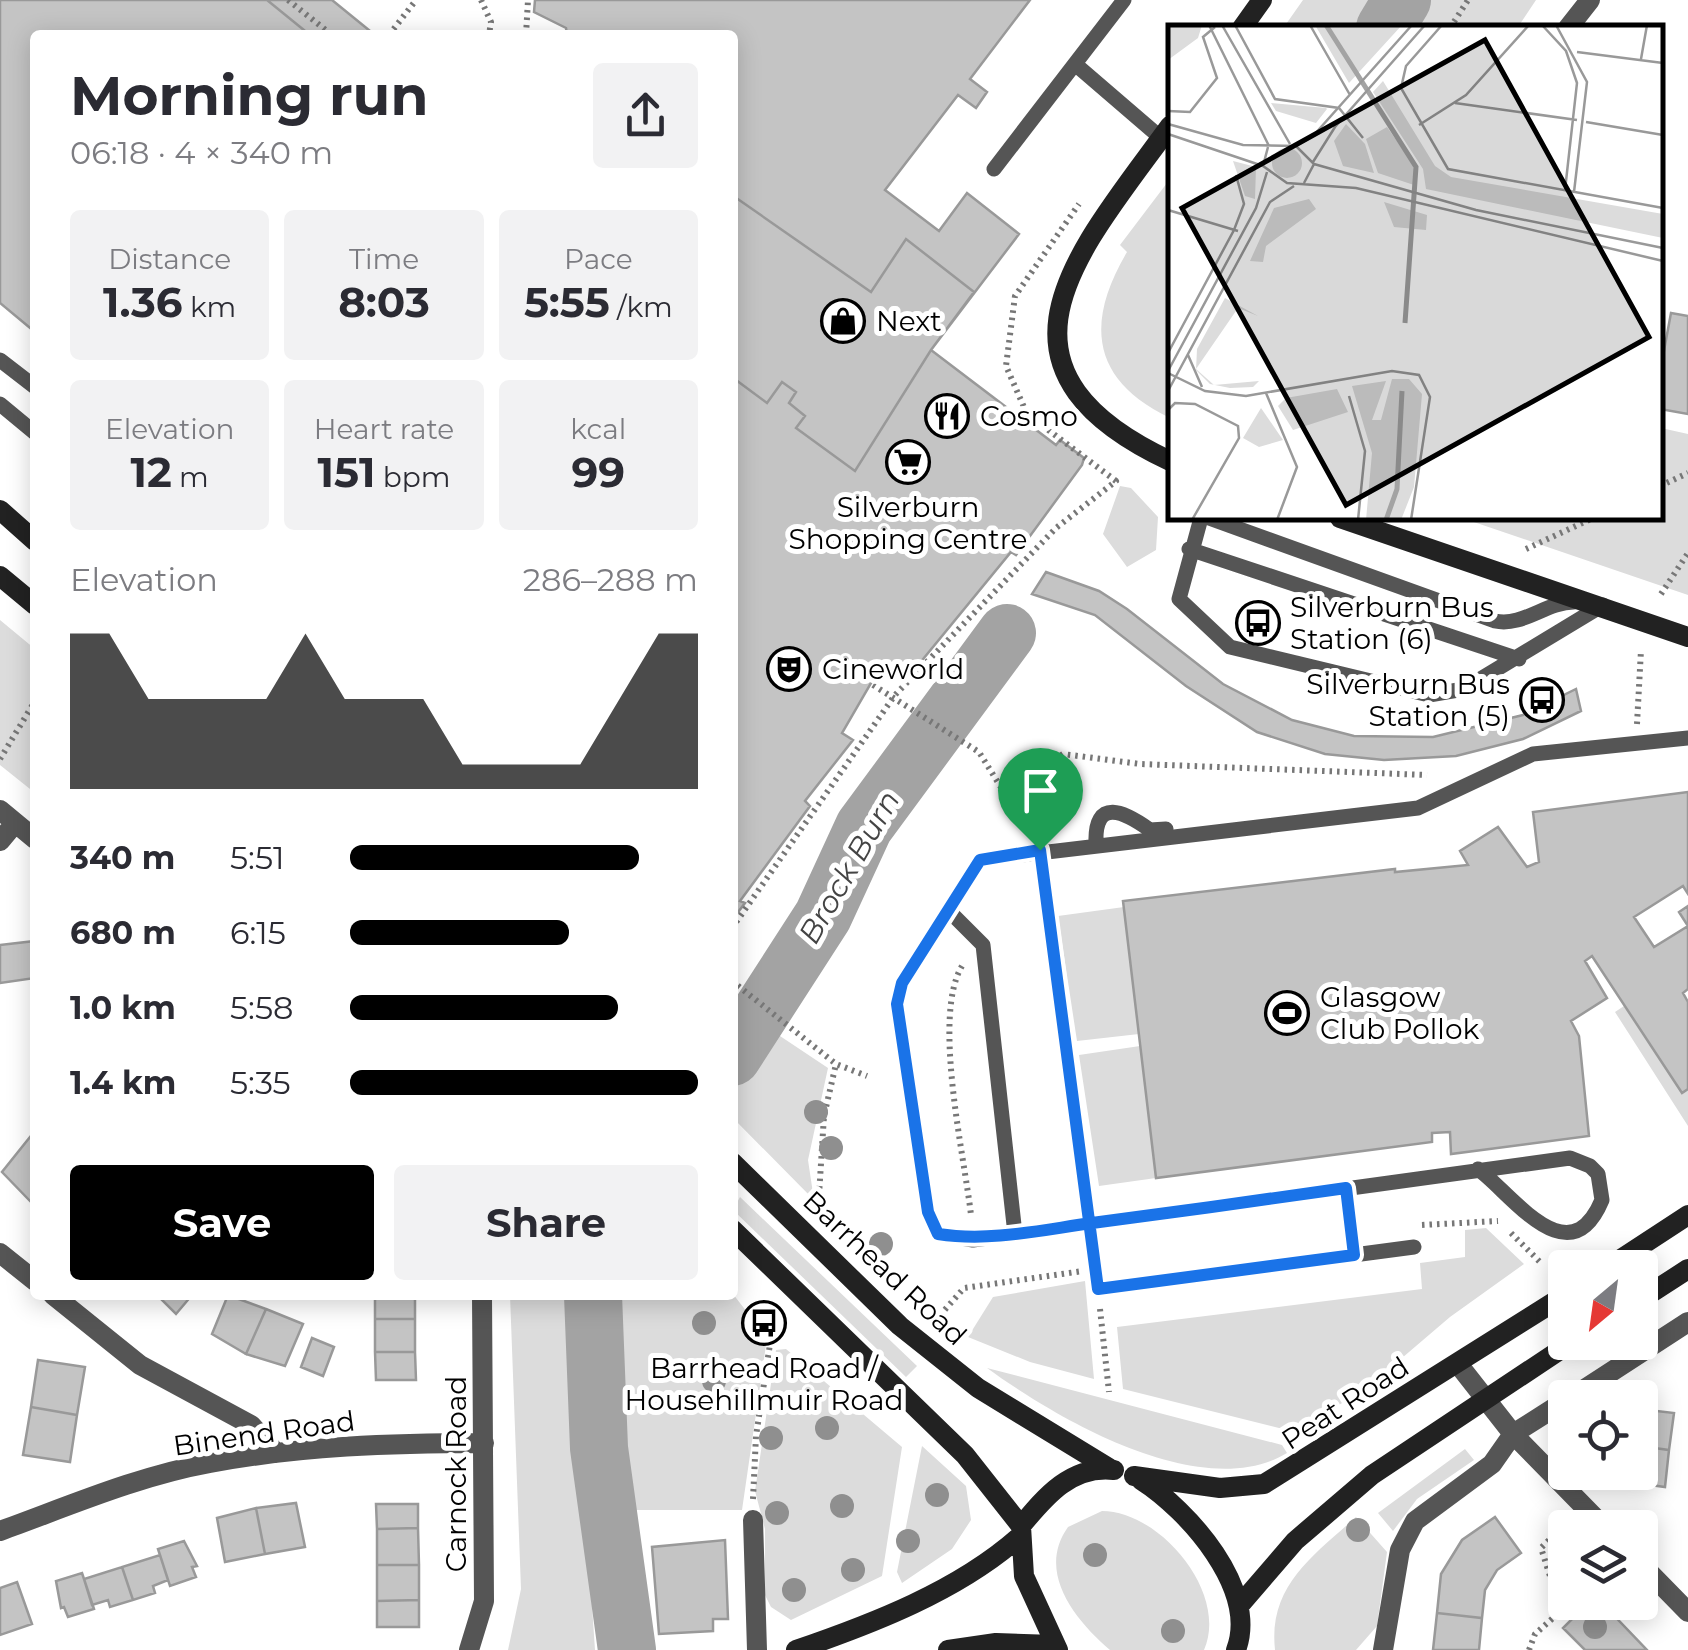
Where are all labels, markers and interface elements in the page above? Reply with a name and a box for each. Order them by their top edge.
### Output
inset map [1168,25,1663,520]
text: Morning run [70,62,428,129]
button: share [593,63,698,168]
text: 06:18 · 4 × 340 m [70,133,333,172]
text: Distance [108,242,231,276]
text: Time [349,242,419,276]
text: Pace [564,242,633,276]
text: 1.36 [103,276,183,328]
text: 8:03 [338,276,430,328]
text: 5:55 [524,276,610,328]
text: km [183,290,236,324]
text: /km [610,290,673,324]
shop icon: Next [820,298,866,344]
place label: Next [876,304,942,338]
restaurant icon: Cosmo [924,393,970,439]
place label: Cosmo [980,399,1078,433]
text: Elevation [105,412,234,446]
text: Heart rate [314,412,454,446]
text: kcal [570,412,626,446]
supermarket icon: Silverburn Shopping Centre [885,439,931,485]
text: 12 [131,446,172,498]
text: 151 [318,446,375,498]
text: 99 [572,446,625,498]
text: m [172,460,209,494]
text: bpm [375,460,450,494]
place label: Silverburn Shopping Centre [789,490,1027,556]
text: Elevation [70,560,218,599]
text: 286–288 m [523,560,698,599]
place label: Silverburn Bus Station (6) [1290,590,1494,656]
bus stop icon: Silverburn Bus Station (6) [1235,600,1281,646]
theatre icon: Cineworld [766,646,812,692]
place label: Cineworld [822,652,964,686]
place label: Silverburn Bus Station (5) [1306,667,1510,733]
bus stop icon: Silverburn Bus Station (5) [1519,677,1565,723]
pin [998,748,1083,851]
icon: arrive [1013,763,1068,818]
water label: Brock Burn [790,784,908,950]
text: 340 m [70,838,175,877]
text: 5:51 [230,838,285,877]
text: 680 m [70,913,176,952]
text: 6:15 [230,913,286,952]
place label: Glasgow Club Pollok [1320,980,1479,1046]
text: 1.0 km [70,988,176,1027]
text: 5:58 [230,988,293,1027]
sports icon: Glasgow Club Pollok [1264,990,1310,1036]
text: 1.4 km [70,1063,176,1102]
text: 5:35 [230,1063,291,1102]
button: Save [70,1165,374,1280]
button: Share [394,1165,698,1280]
street label: Barrhead Road [796,1184,974,1352]
north arrow [1548,1250,1658,1360]
map controls [1548,1250,1658,1620]
bus stop icon: Barrhead Road / Househillmuir Road [741,1300,787,1346]
street label: Peat Road [1275,1349,1415,1457]
place label: Barrhead Road / Househillmuir Road [624,1351,904,1417]
street label: Carnock Road [439,1376,473,1572]
button: locate [1548,1380,1658,1490]
street label: Binend Road [171,1403,357,1463]
button: layers [1548,1510,1658,1620]

